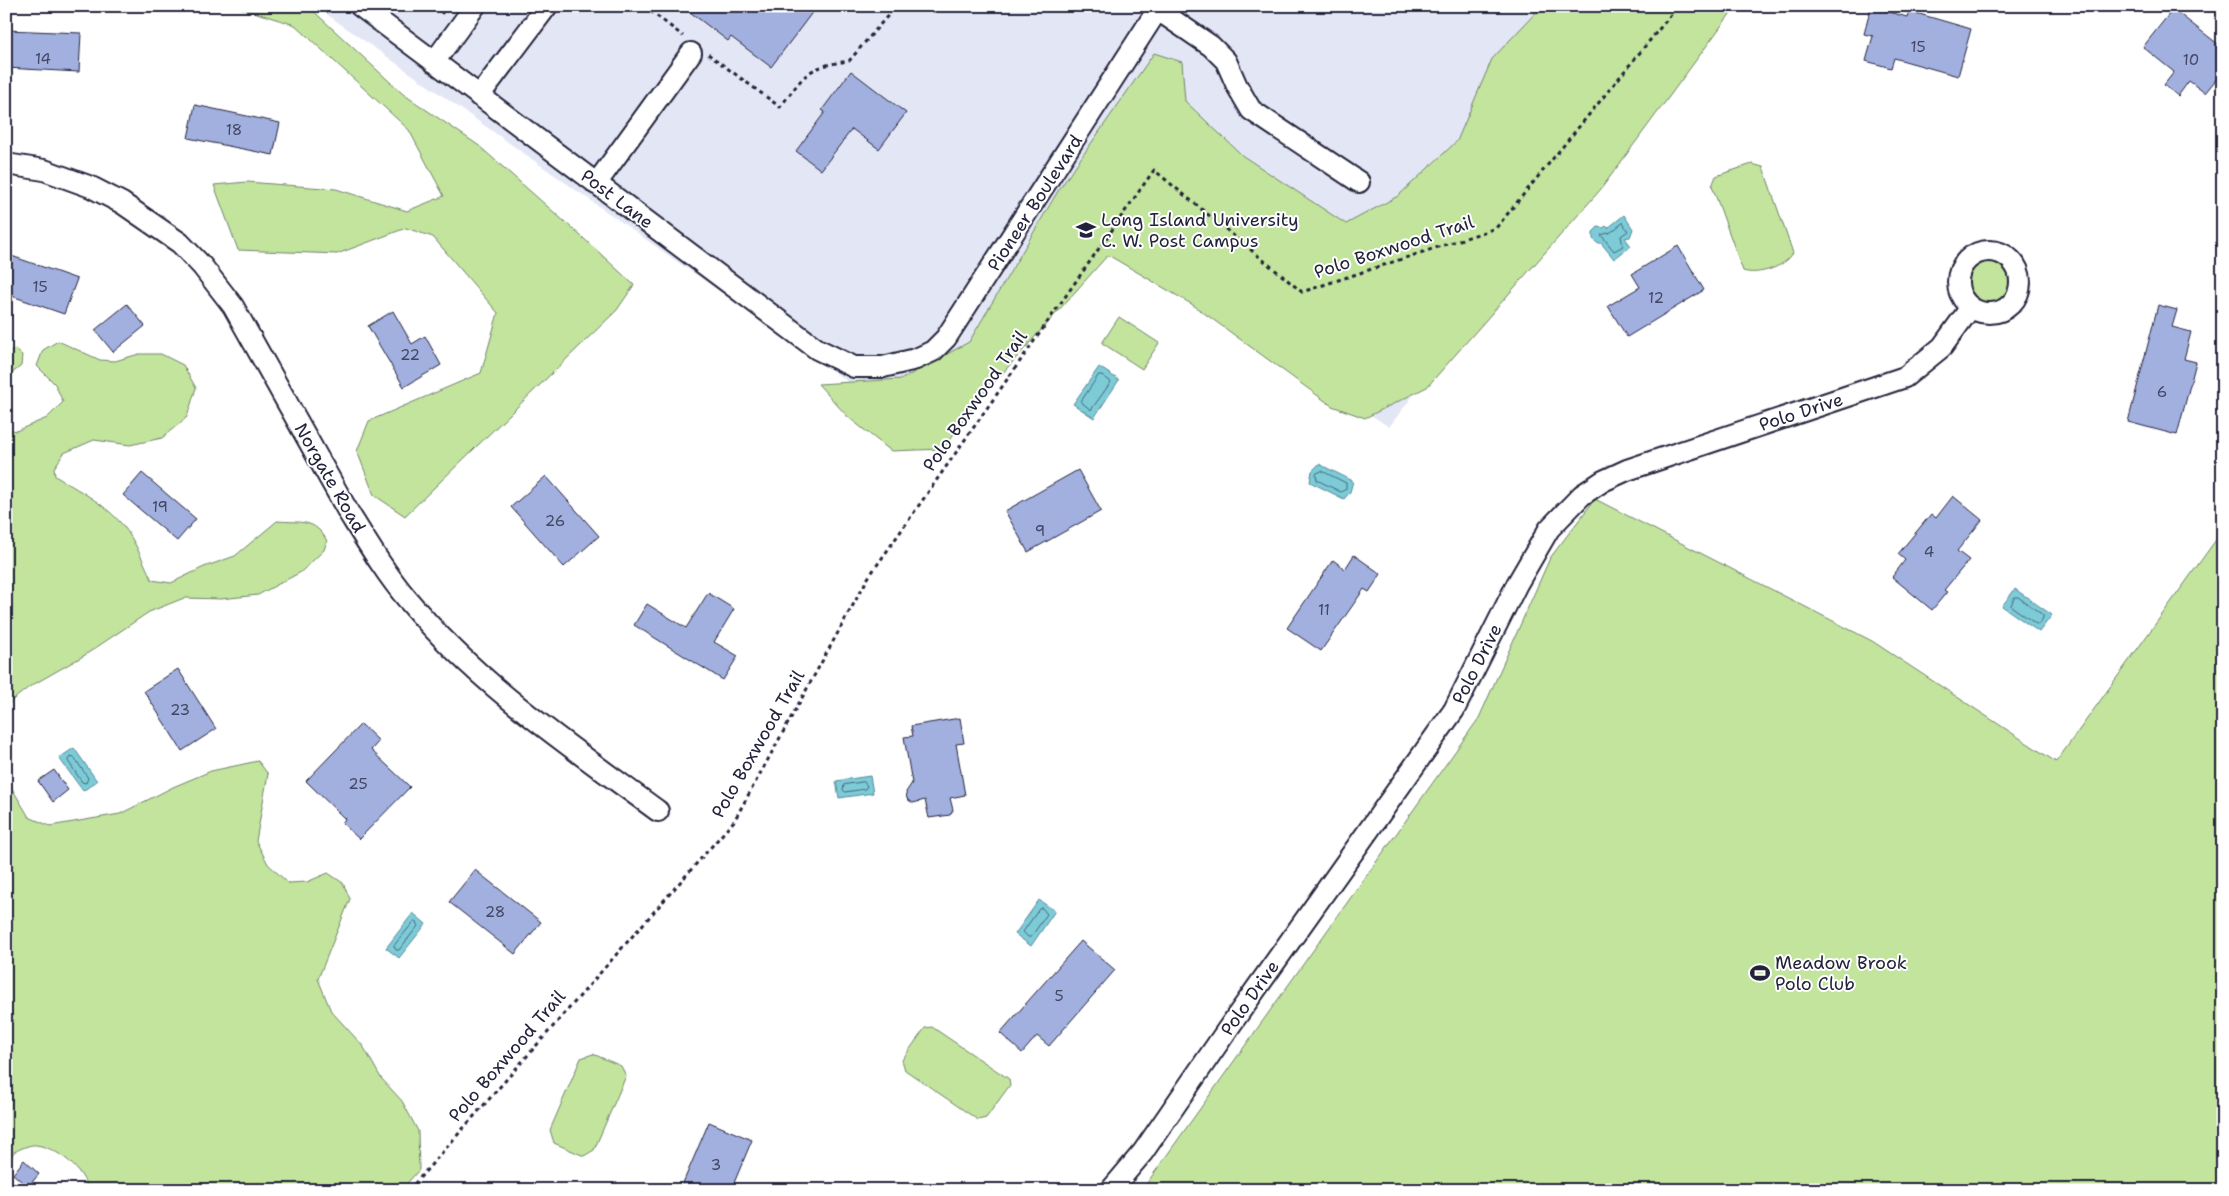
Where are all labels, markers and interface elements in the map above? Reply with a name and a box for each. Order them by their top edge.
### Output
house number: 15 [1910,37,1926,57]
house number: 14 [35,49,51,69]
house number: 10 [2183,50,2199,70]
house number: 18 [226,120,242,140]
street label: Pioneer Boulevard [982,130,1088,276]
street label: Post Lane [576,164,658,234]
place label: Long Island University C. W. Post Campus [1101,208,1299,253]
street label: Polo Boxwood Trail [1311,210,1478,284]
school or university icon: Long Island University C. W. Post Campus [1075,219,1097,241]
house number: 15 [32,277,48,297]
house number: 12 [1648,288,1664,308]
street label: Polo Boxwood Trail [917,325,1033,476]
house number: 22 [400,345,420,365]
house number: 6 [2157,382,2167,402]
street label: Polo Drive [1756,387,1846,437]
street label: Norgate Road [289,419,371,537]
house number: 19 [152,497,168,517]
house number: 26 [545,511,565,531]
house number: 9 [1035,521,1045,541]
house number: 4 [1924,542,1934,562]
house number: 11 [1318,600,1330,620]
street label: Polo Drive [1447,620,1507,708]
street label: Polo Boxwood Trail [706,665,810,822]
house number: 23 [170,700,190,720]
house number: 25 [348,774,368,794]
house number: 28 [485,902,505,922]
place label: Meadow Brook Polo Club [1775,951,1907,996]
street label: Polo Drive [1215,955,1285,1041]
sports icon: Meadow Brook Polo Club [1749,962,1771,984]
street label: Polo Boxwood Trail [443,985,571,1127]
house number: 5 [1054,986,1064,1006]
house number: 3 [711,1155,721,1175]

